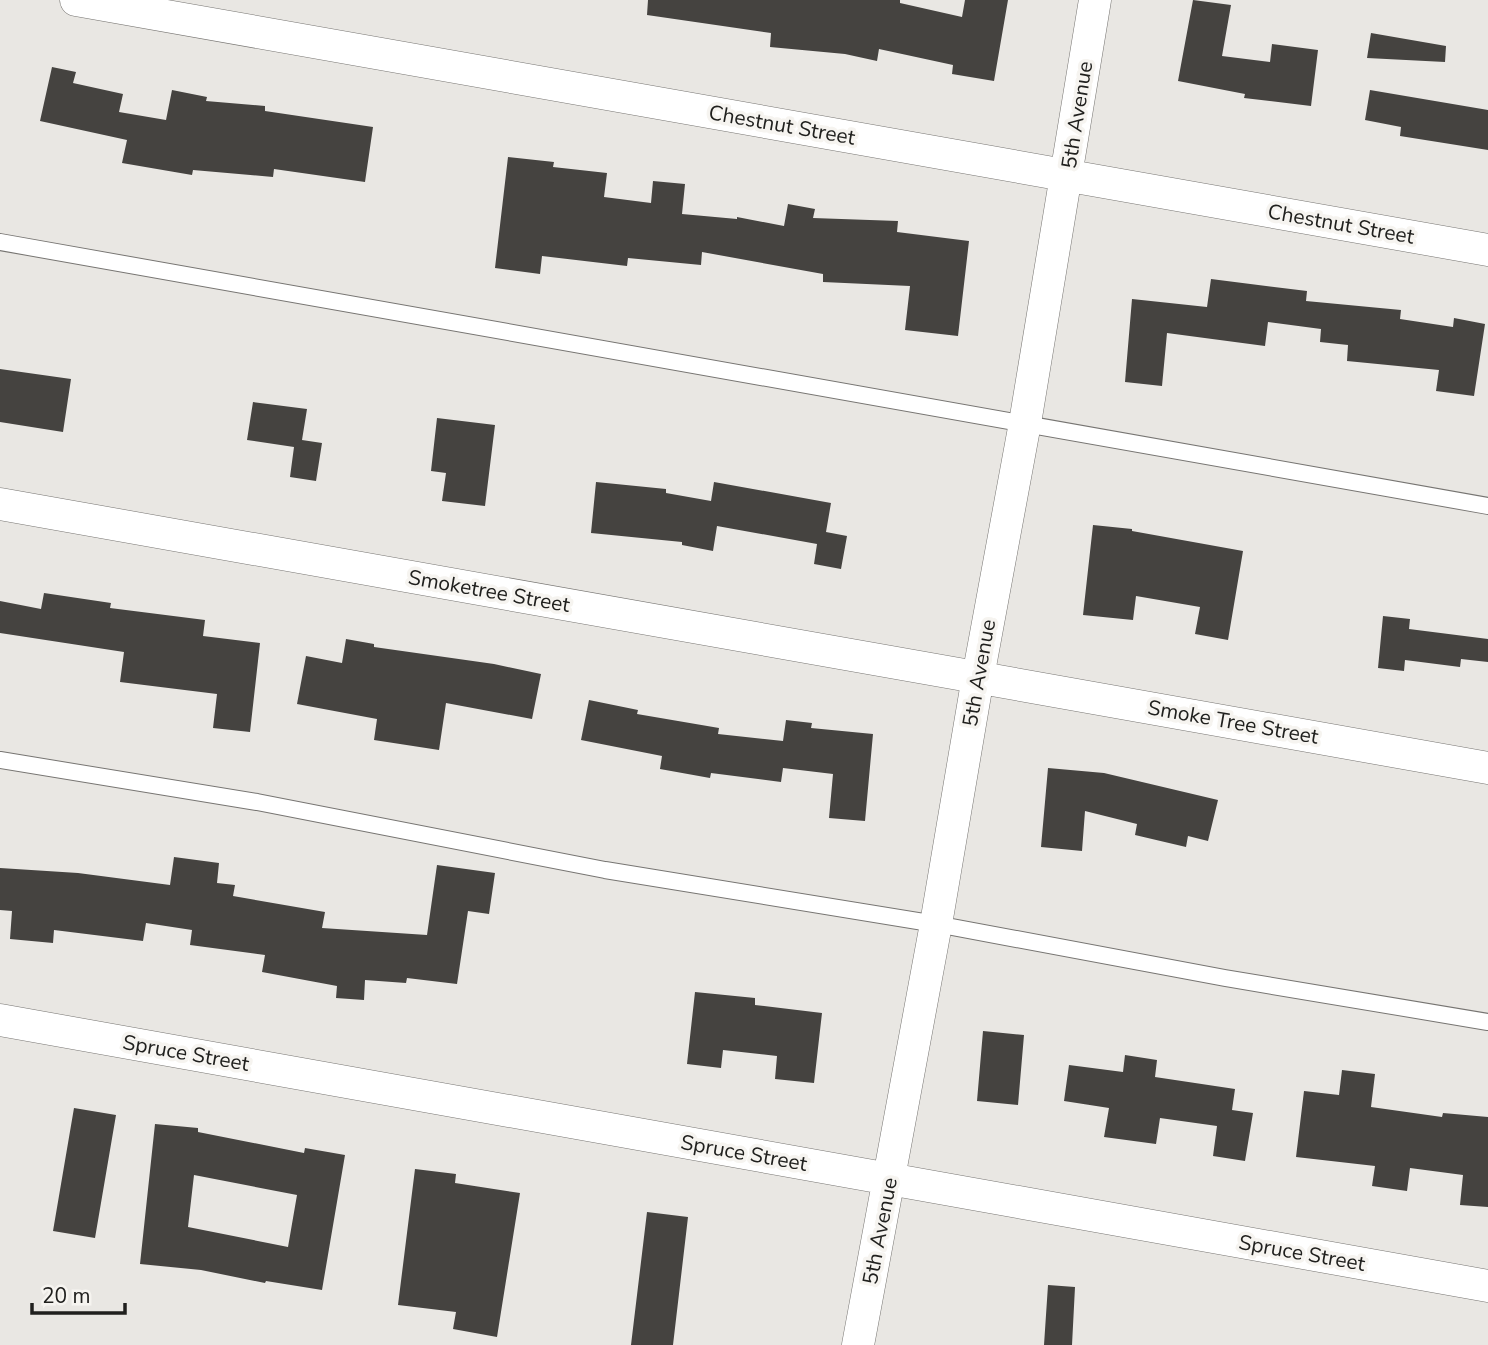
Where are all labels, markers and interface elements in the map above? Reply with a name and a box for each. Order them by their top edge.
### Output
street label: 5th Avenue [1055,59,1099,171]
street label: Chestnut Street [707,98,858,152]
street label: Chestnut Street [1266,197,1417,251]
street label: Smoketree Street [406,563,573,619]
street label: 5th Avenue [956,617,1002,729]
street label: Smoke Tree Street [1145,693,1321,751]
street label: Spruce Street [121,1028,252,1078]
street label: Spruce Street [679,1128,810,1178]
street label: 5th Avenue [856,1175,904,1287]
street label: Spruce Street [1237,1228,1368,1278]
scale bar [32,1272,124,1316]
text: 20 m [42,1282,91,1310]

